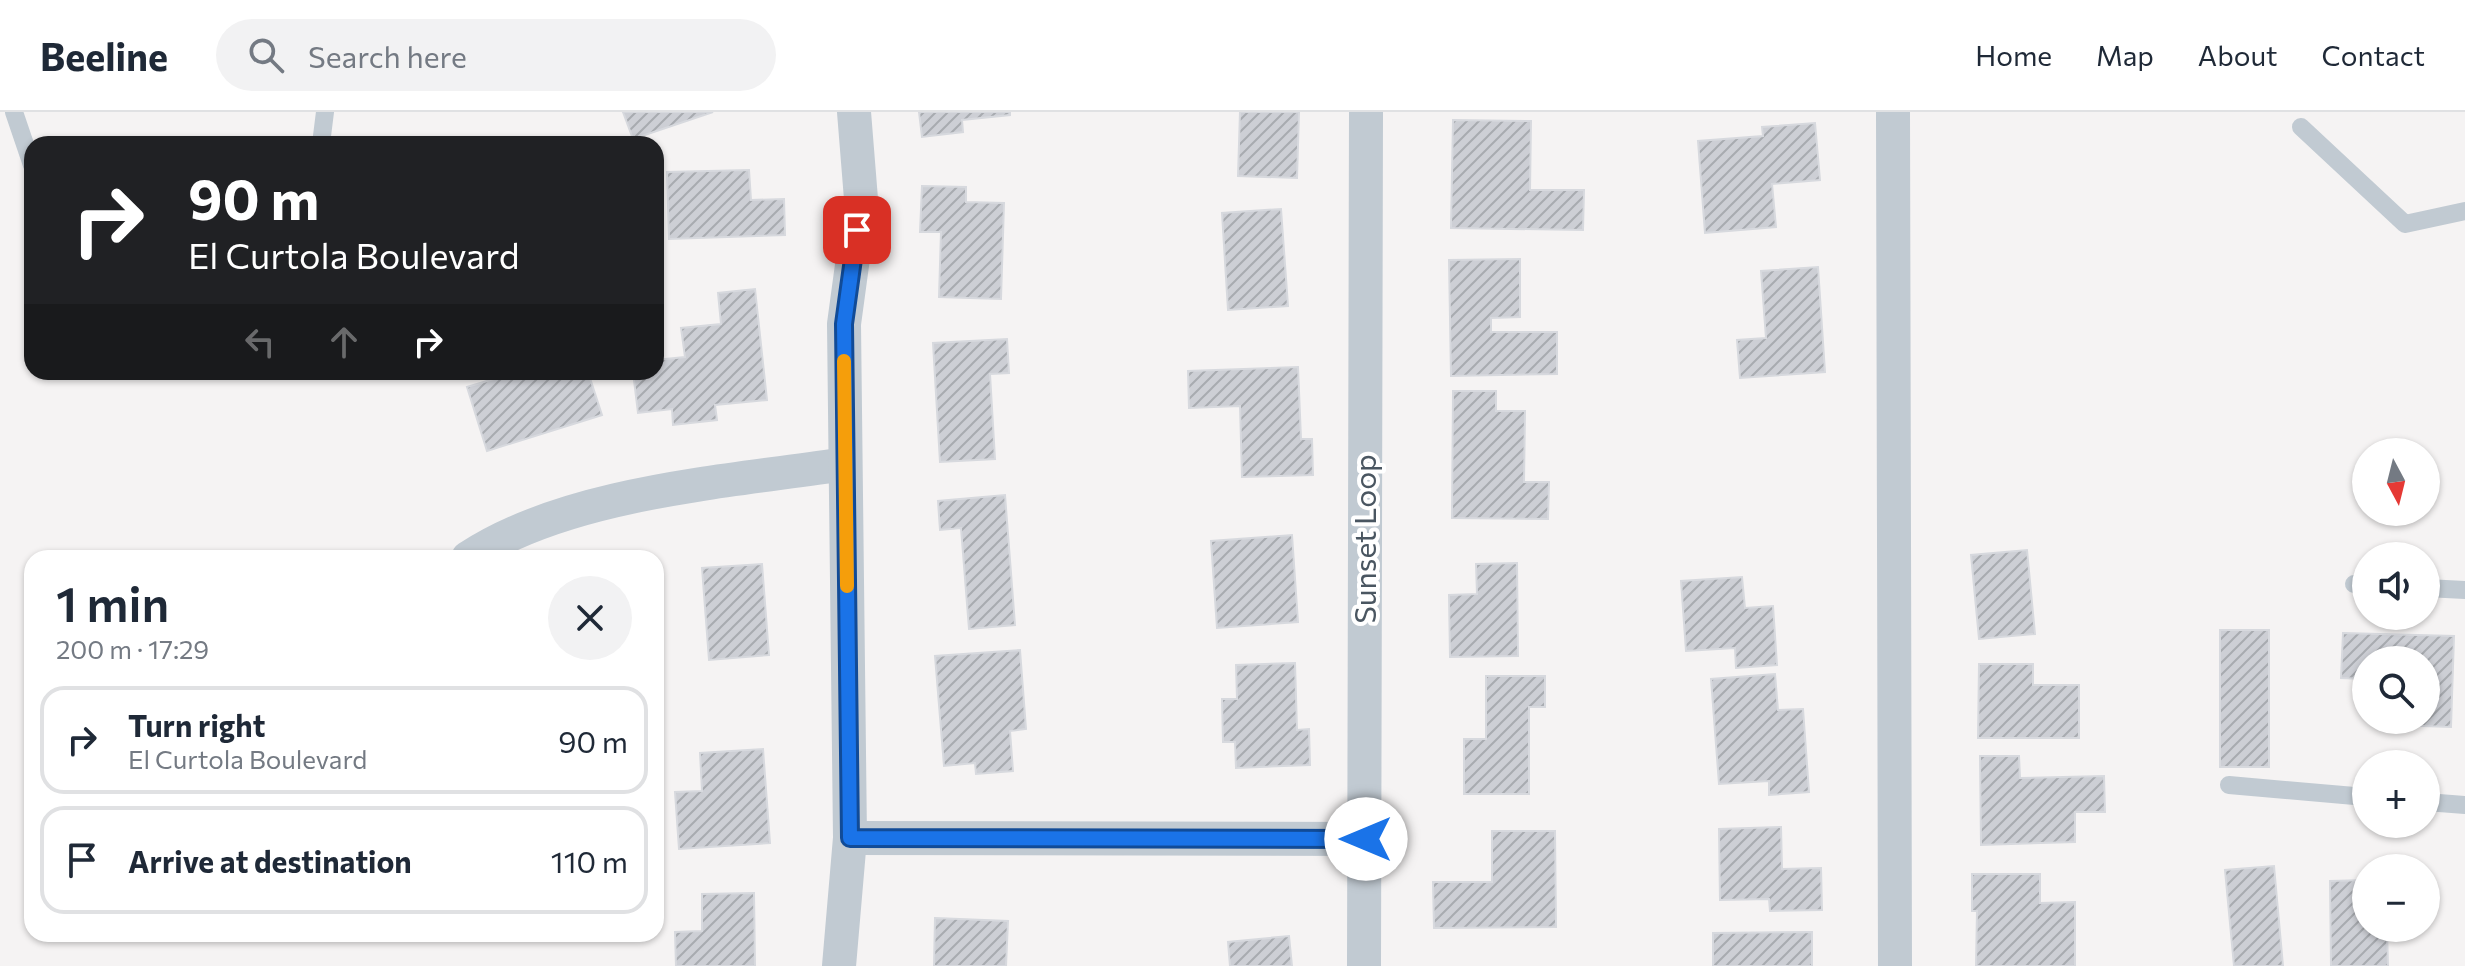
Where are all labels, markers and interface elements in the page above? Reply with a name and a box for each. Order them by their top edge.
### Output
search box [216,19,776,91]
text: Beeline [40,32,168,79]
icon: search [244,33,288,77]
text: Search here [308,37,467,74]
text: Home [1975,38,2052,72]
text: Map [2096,38,2154,72]
text: About [2198,38,2278,72]
text: Contact [2322,38,2425,72]
text: 90 m [188,163,319,232]
icon: right [56,168,160,272]
pin [823,196,891,264]
icon: arrive [835,208,879,252]
text: El Curtola Boulevard [188,232,519,276]
icon: left [238,320,282,364]
icon: ahead [322,320,366,364]
icon: right [406,320,450,364]
north arrow [2352,438,2440,526]
map controls [2352,438,2440,942]
street label: Sunset Loop [1345,454,1382,624]
button: sound [2352,542,2440,630]
text: 1 min [56,573,169,632]
button: close [548,576,632,660]
text: 200 m · 17:29 [56,633,209,664]
button: search [2352,646,2440,734]
text: Turn right [128,706,265,743]
icon: right [60,718,104,762]
text: 90 m [558,722,628,759]
text: El Curtola Boulevard [128,743,367,774]
button: + [2352,750,2440,838]
position arrow [1324,797,1408,881]
icon: arrive [60,838,104,882]
text: Arrive at destination [128,842,412,879]
text: 110 m [551,842,628,879]
button: − [2352,854,2440,942]

